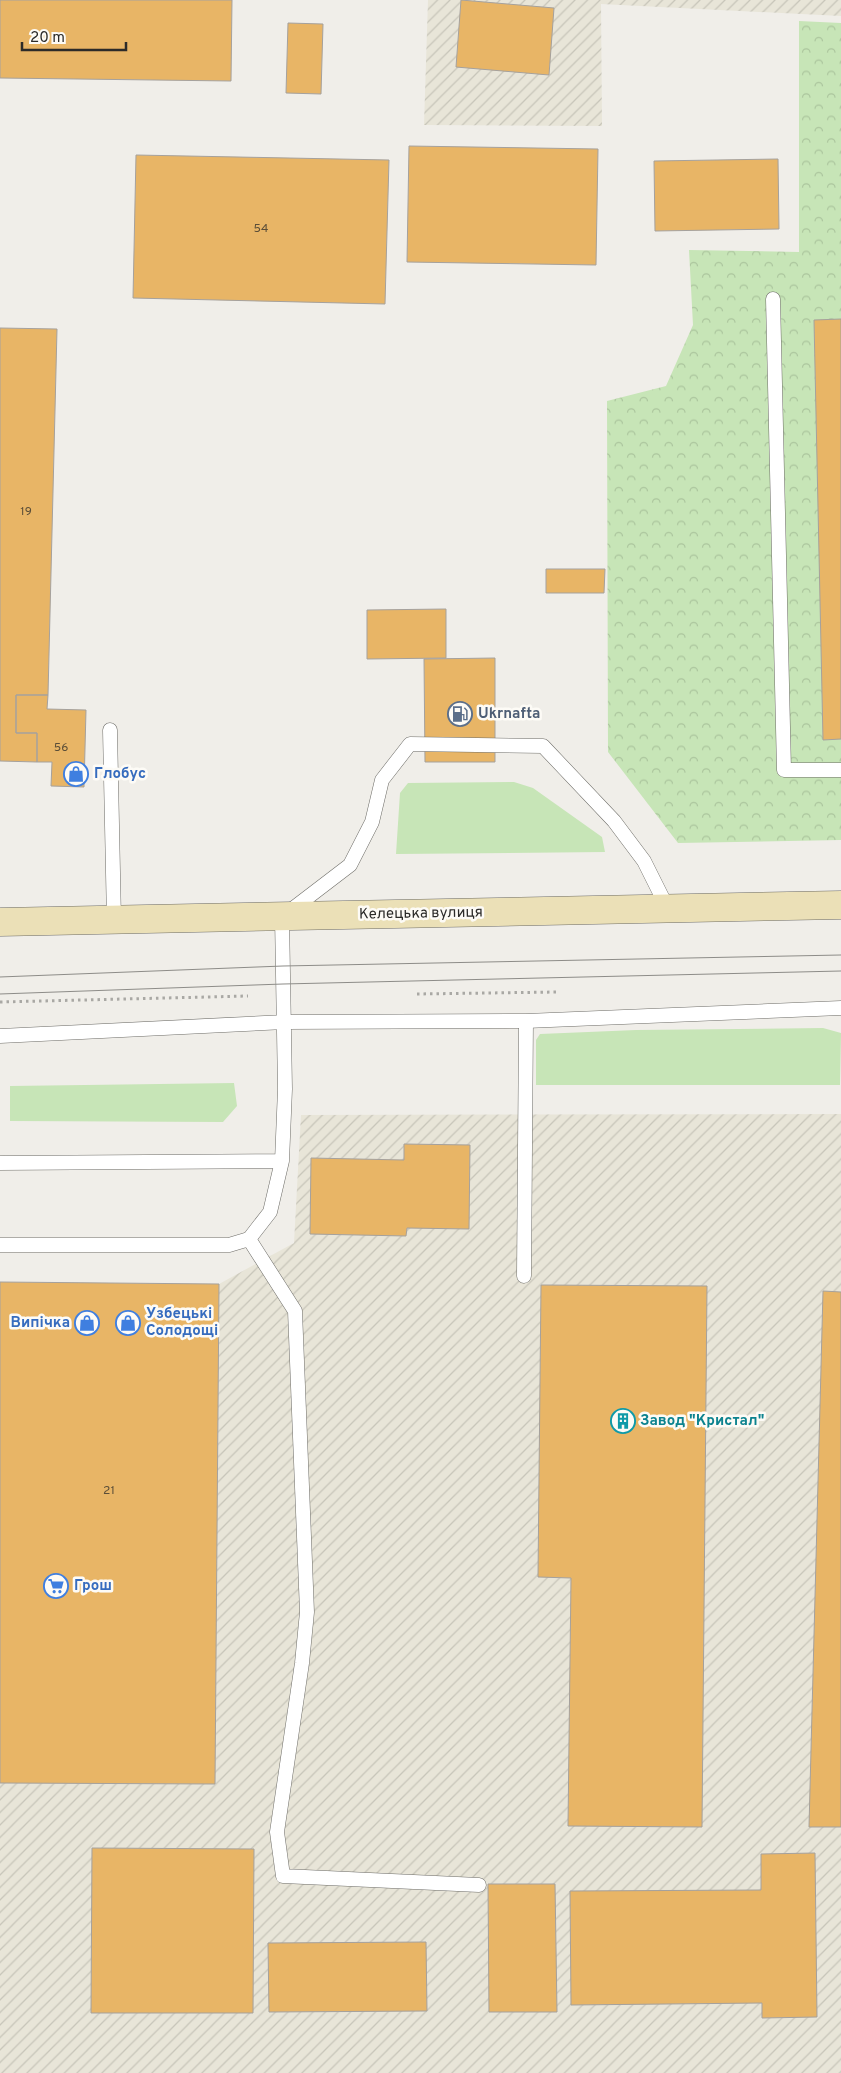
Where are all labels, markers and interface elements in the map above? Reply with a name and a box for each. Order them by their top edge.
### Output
scale bar [22,20,126,52]
text: 20 m [30,29,65,48]
house number: 54 [253,221,269,237]
house number: 19 [20,504,32,520]
fuel station icon: Ukrnafta [447,701,473,727]
place label: Ukrnafta [478,705,540,724]
house number: 56 [54,740,68,756]
shop icon: Глобус [63,761,89,787]
place label: Глобус [94,765,146,784]
street label: Келецька вулиця [359,903,483,925]
place label: Узбецькі Солодощі [146,1305,218,1341]
shop icon: Випічка [74,1310,100,1336]
shop icon: Узбецькі Солодощі [115,1310,141,1336]
place label: Випічка [11,1314,70,1333]
building icon: Завод "Кристал" [610,1408,636,1434]
place label: Завод "Кристал" [640,1412,764,1431]
house number: 21 [103,1483,115,1499]
supermarket icon: Грош [43,1573,69,1599]
place label: Грош [74,1577,112,1596]

